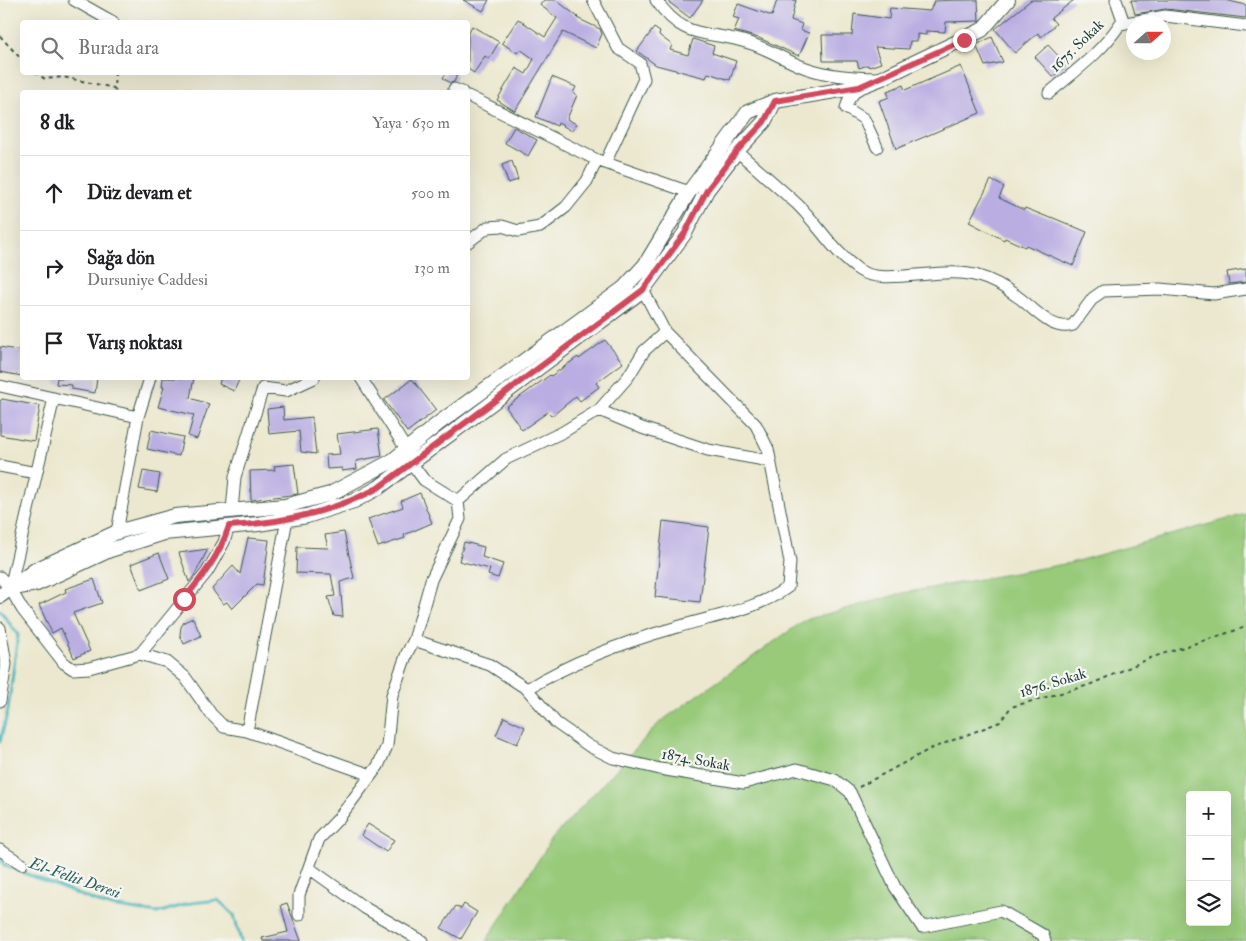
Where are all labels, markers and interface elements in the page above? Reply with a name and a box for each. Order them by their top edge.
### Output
north arrow [1126,15,1171,60]
street label: 1675. Sokak [1046,16,1108,76]
search box [20,20,470,75]
route end [953,29,976,52]
icon: search [38,34,66,62]
text: Burada ara [78,36,159,60]
text: 8 dk [40,109,75,136]
text: Yaya · 630 m [372,113,450,133]
icon: ahead [40,179,68,207]
text: Düz devam et [87,181,192,205]
text: 500 m [411,183,450,203]
text: Sağa dön [87,246,155,270]
icon: right [40,254,68,282]
text: 130 m [414,258,450,278]
text: Dursuniye Caddesi [87,270,208,290]
icon: arrive [40,329,68,357]
text: Varış noktası [87,331,183,355]
route start [173,588,196,611]
street label: 1876. Sokak [1017,664,1089,702]
street label: 1874. Sokak [660,745,732,775]
map controls [1186,791,1231,926]
button: + [1186,791,1231,836]
button: − [1186,836,1231,881]
water label: El-Fellit Deresi [26,853,124,903]
button: layers [1186,881,1231,926]

